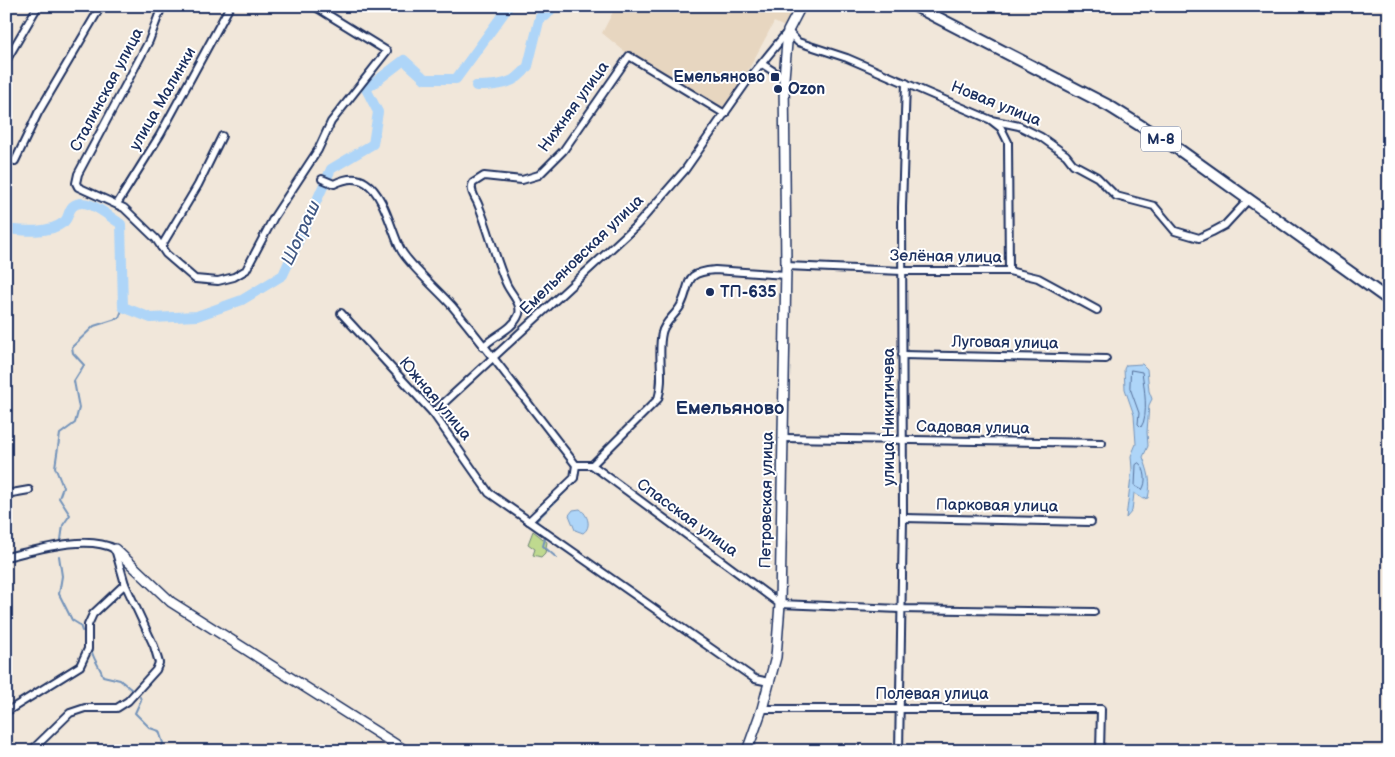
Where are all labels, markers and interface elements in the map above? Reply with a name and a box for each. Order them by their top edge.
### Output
street label: Сталинская улица [66,24,148,155]
street label: улица Малинки [126,44,200,154]
street label: Нижняя улица [535,58,614,156]
place label: Емельяново [673,68,765,87]
marker: Емельяново [769,71,781,83]
street label: Новая улица [948,77,1044,131]
place label: Ozon [788,80,825,99]
marker: Ozon [772,83,784,95]
road number: М-8 [1141,126,1181,152]
street label: Емельяновская улица [516,191,648,319]
water label: Шограш [277,197,325,268]
street label: Зелёная улица [890,247,1003,267]
place label: ТП-635 [720,283,776,302]
marker: ТП-635 [704,286,716,298]
street label: Луговая улица [950,333,1059,353]
street label: улица Никитичева [880,347,899,486]
street label: Южная улица [395,354,476,445]
district label: Емельяново [676,397,784,420]
street label: Садовая улица [916,418,1031,438]
street label: Петровская улица [756,431,778,569]
street label: Спасская улица [633,475,742,561]
street label: Парковая улица [936,495,1059,517]
street label: Полевая улица [875,685,989,704]

